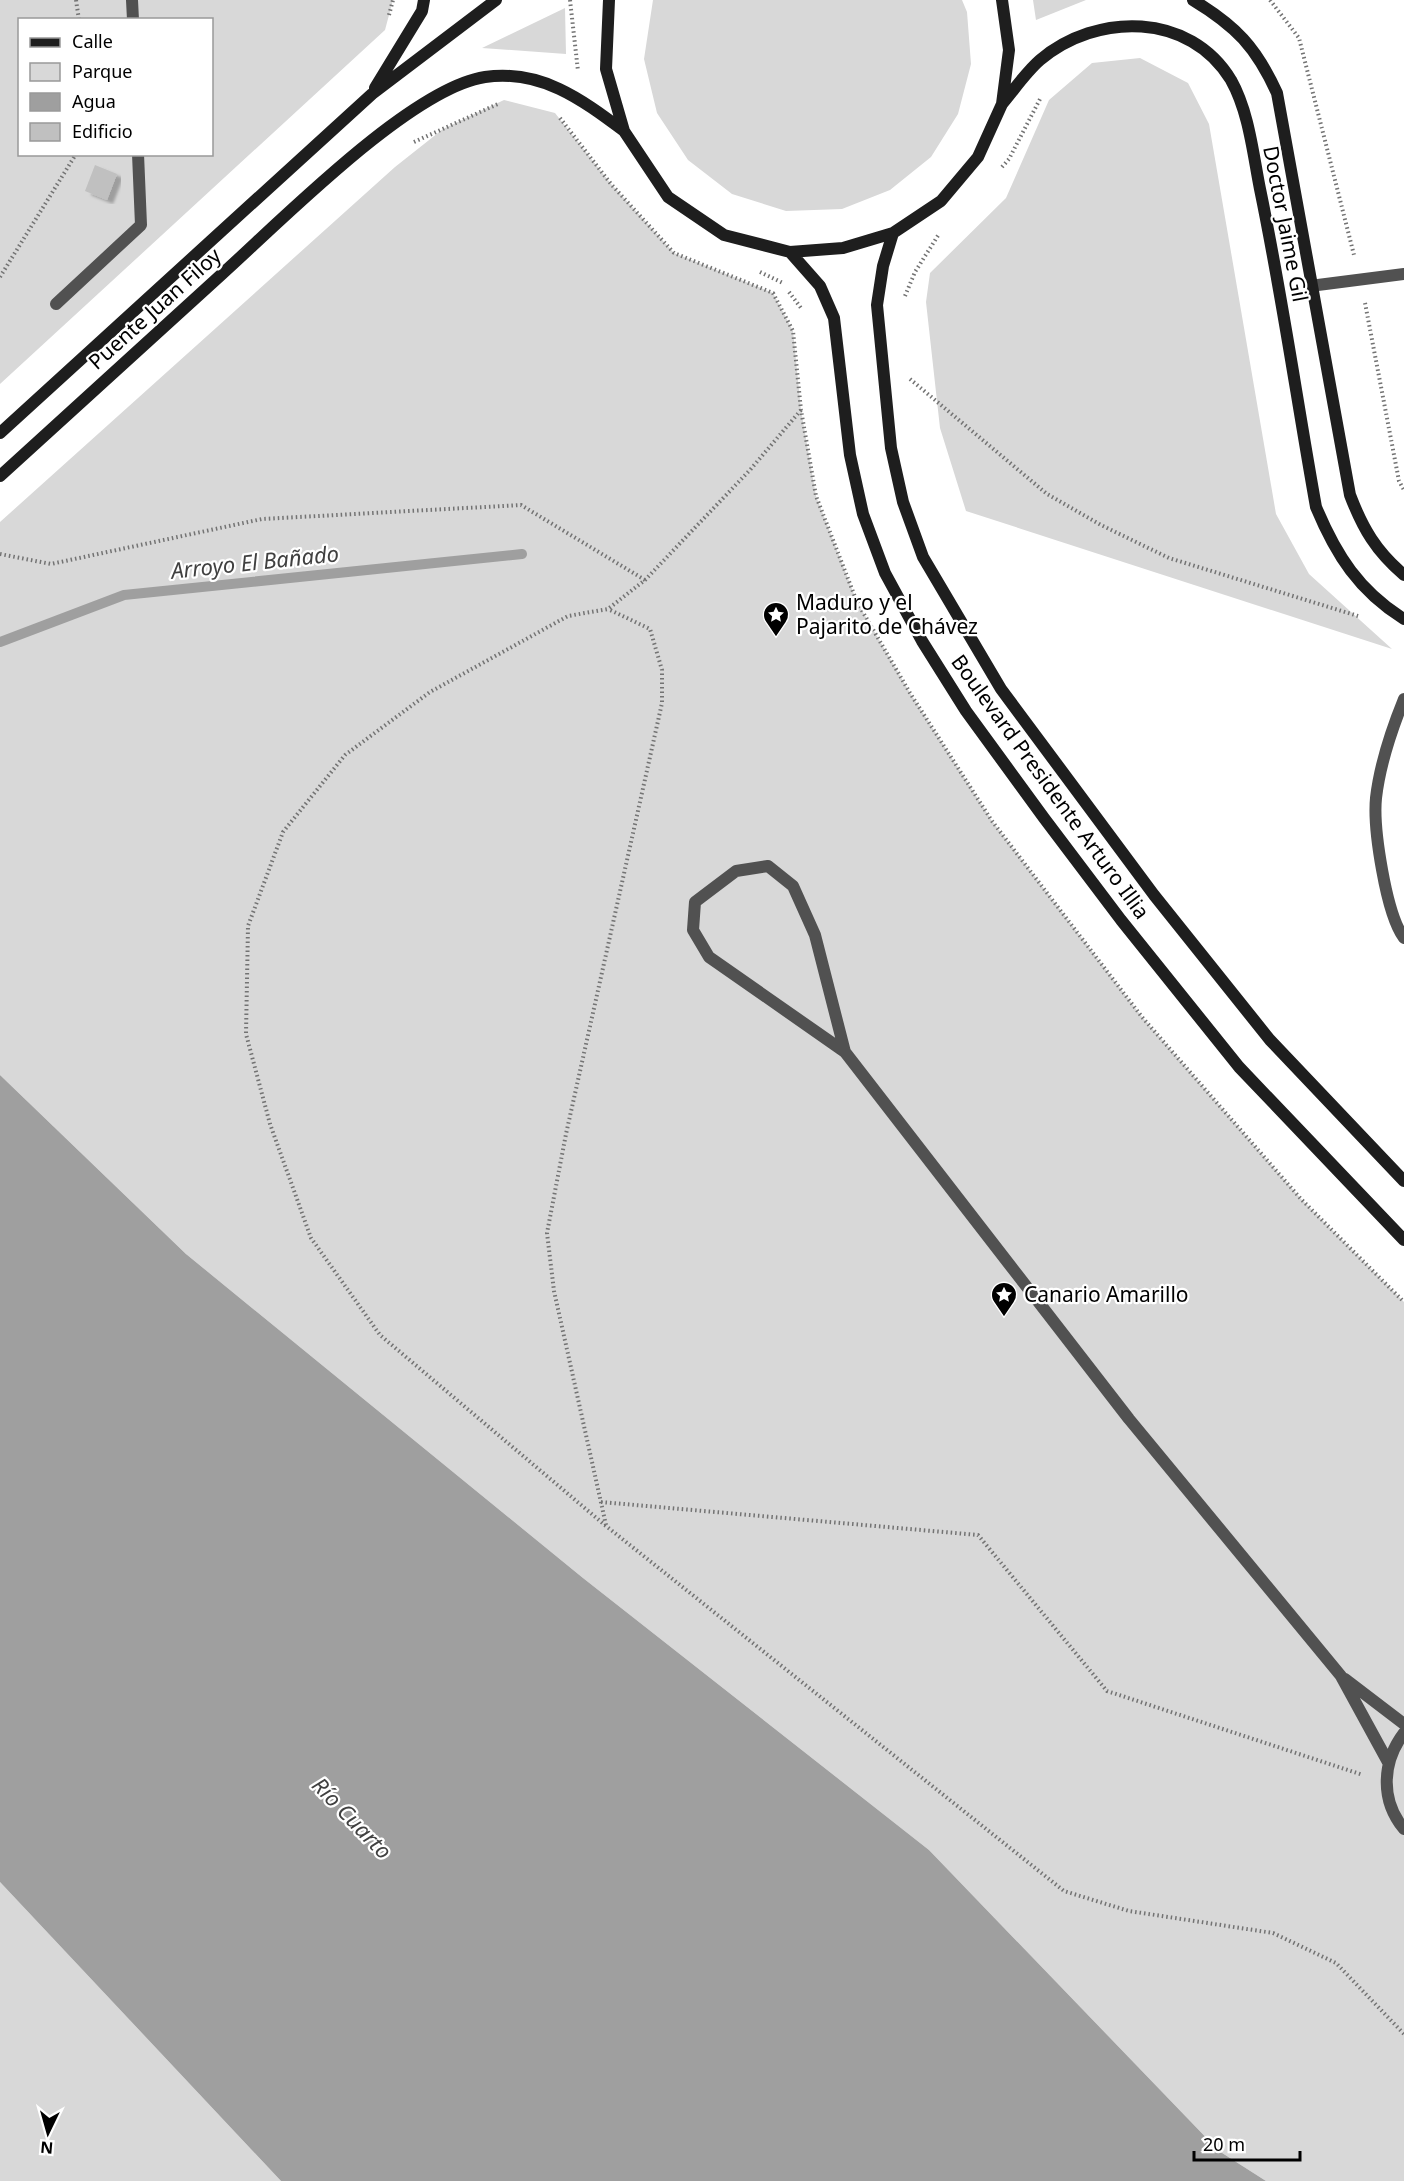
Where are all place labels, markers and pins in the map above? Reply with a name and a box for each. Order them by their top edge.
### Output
place label: Maduro y el Pajarito de Chávez [796,588,978,640]
place icon: Maduro y el Pajarito de Chávez [761,600,791,638]
place icon: Canario Amarillo [989,1280,1019,1318]
place label: Canario Amarillo [1024,1280,1189,1308]

